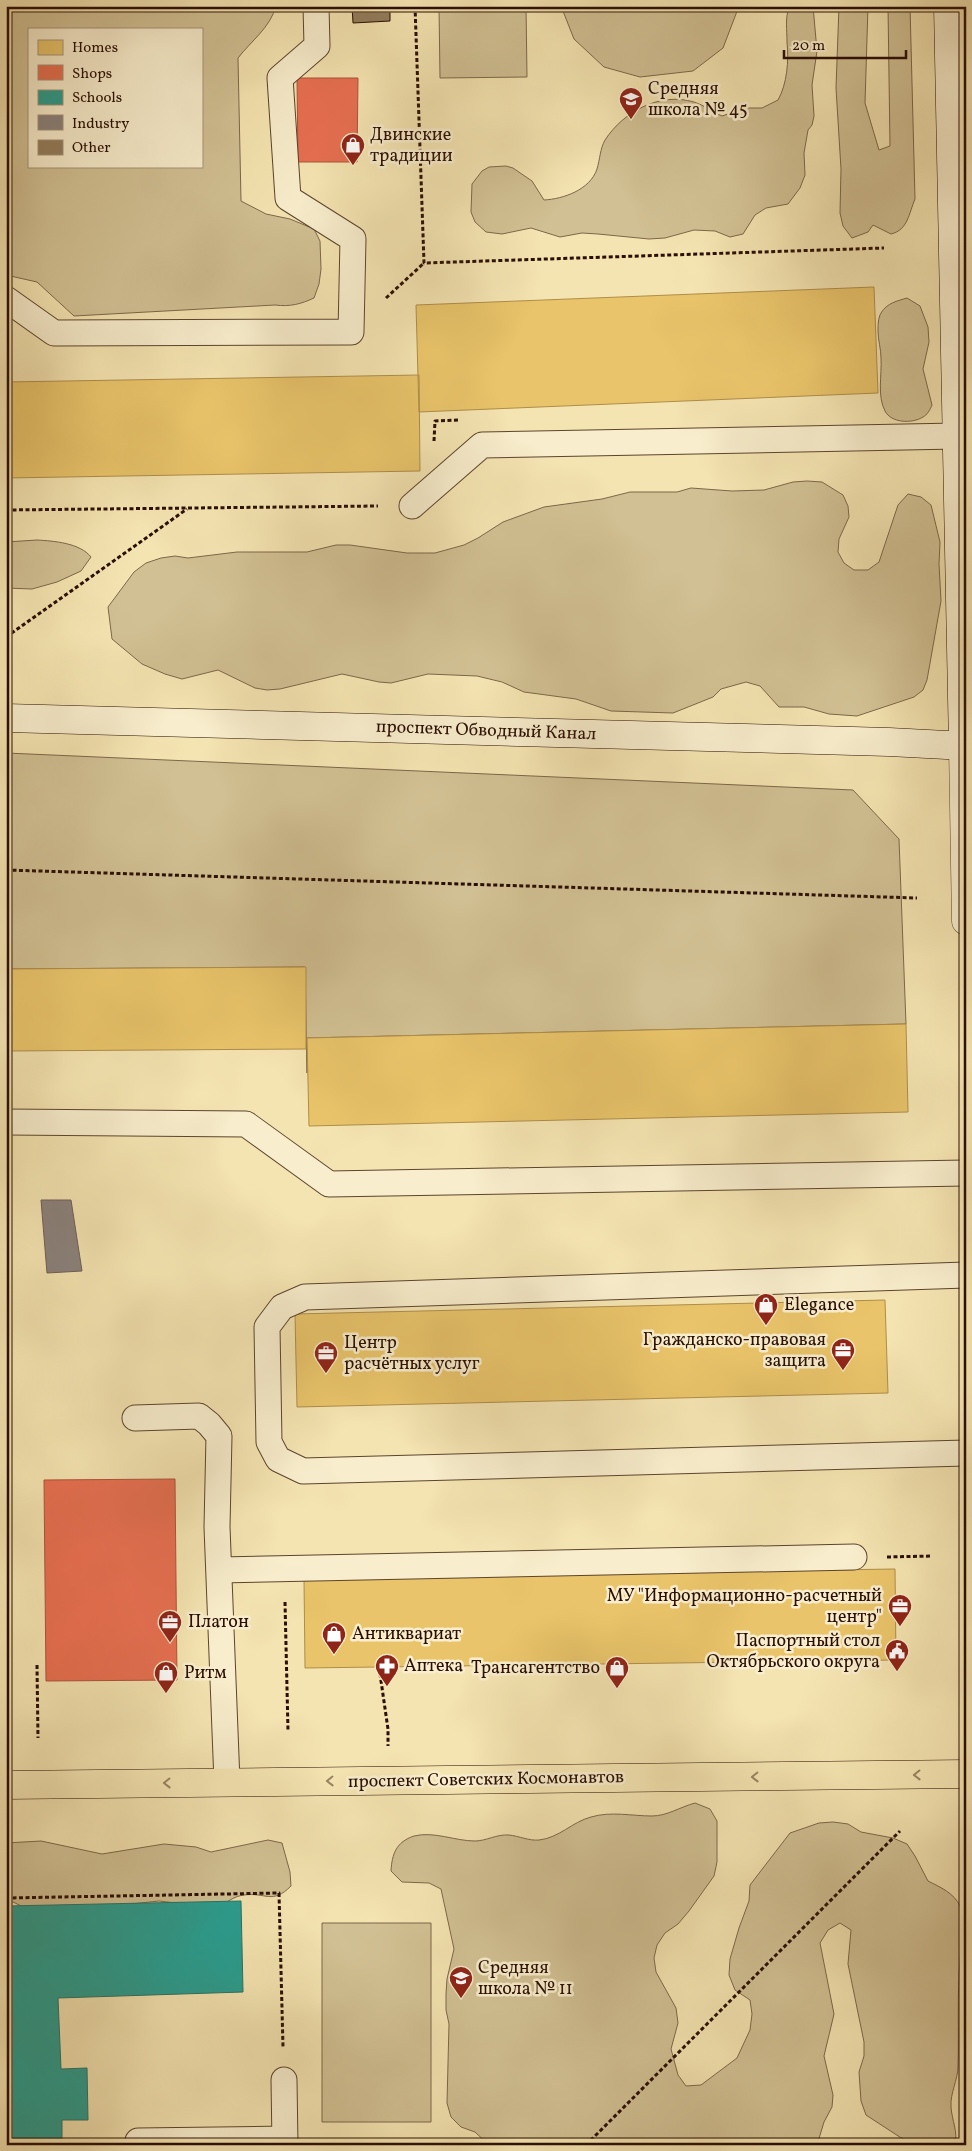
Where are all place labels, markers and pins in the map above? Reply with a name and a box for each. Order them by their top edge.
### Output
place label: Средняя школа № 45 [648,77,748,123]
school or university icon: Средняя школа № 45 [618,86,644,120]
place label: Двинские традиции [370,123,453,169]
shop icon: Двинские традиции [340,132,366,166]
shop icon: Elegance [753,1292,779,1326]
place label: Elegance [784,1293,854,1318]
place label: Гражданско-правовая защита [643,1328,826,1374]
place label: Центр расчётных услуг [344,1331,480,1377]
office icon: Гражданско-правовая защита [830,1337,856,1371]
office icon: Центр расчётных услуг [313,1340,339,1374]
place label: МУ "Информационно-расчетный центр" [607,1584,882,1630]
office icon: МУ "Информационно-расчетный центр" [887,1593,913,1627]
office icon: Платон [157,1609,183,1643]
place label: Платон [188,1610,249,1635]
shop icon: Антиквариат [321,1621,347,1655]
place label: Антиквариат [352,1622,461,1647]
place label: Паспортный стол Октябрьского округа [707,1629,880,1675]
public building icon: Паспортный стол Октябрьского округа [884,1638,910,1672]
pharmacy icon: Аптека [374,1653,400,1687]
place label: Аптека [404,1654,463,1679]
shop icon: Трансагентство [604,1655,630,1689]
place label: Трансагентство [471,1656,600,1681]
shop icon: Ритм [153,1660,179,1694]
place label: Ритм [184,1661,227,1686]
place label: Средняя школа № 11 [478,1956,573,2002]
school or university icon: Средняя школа № 11 [448,1965,474,1999]

